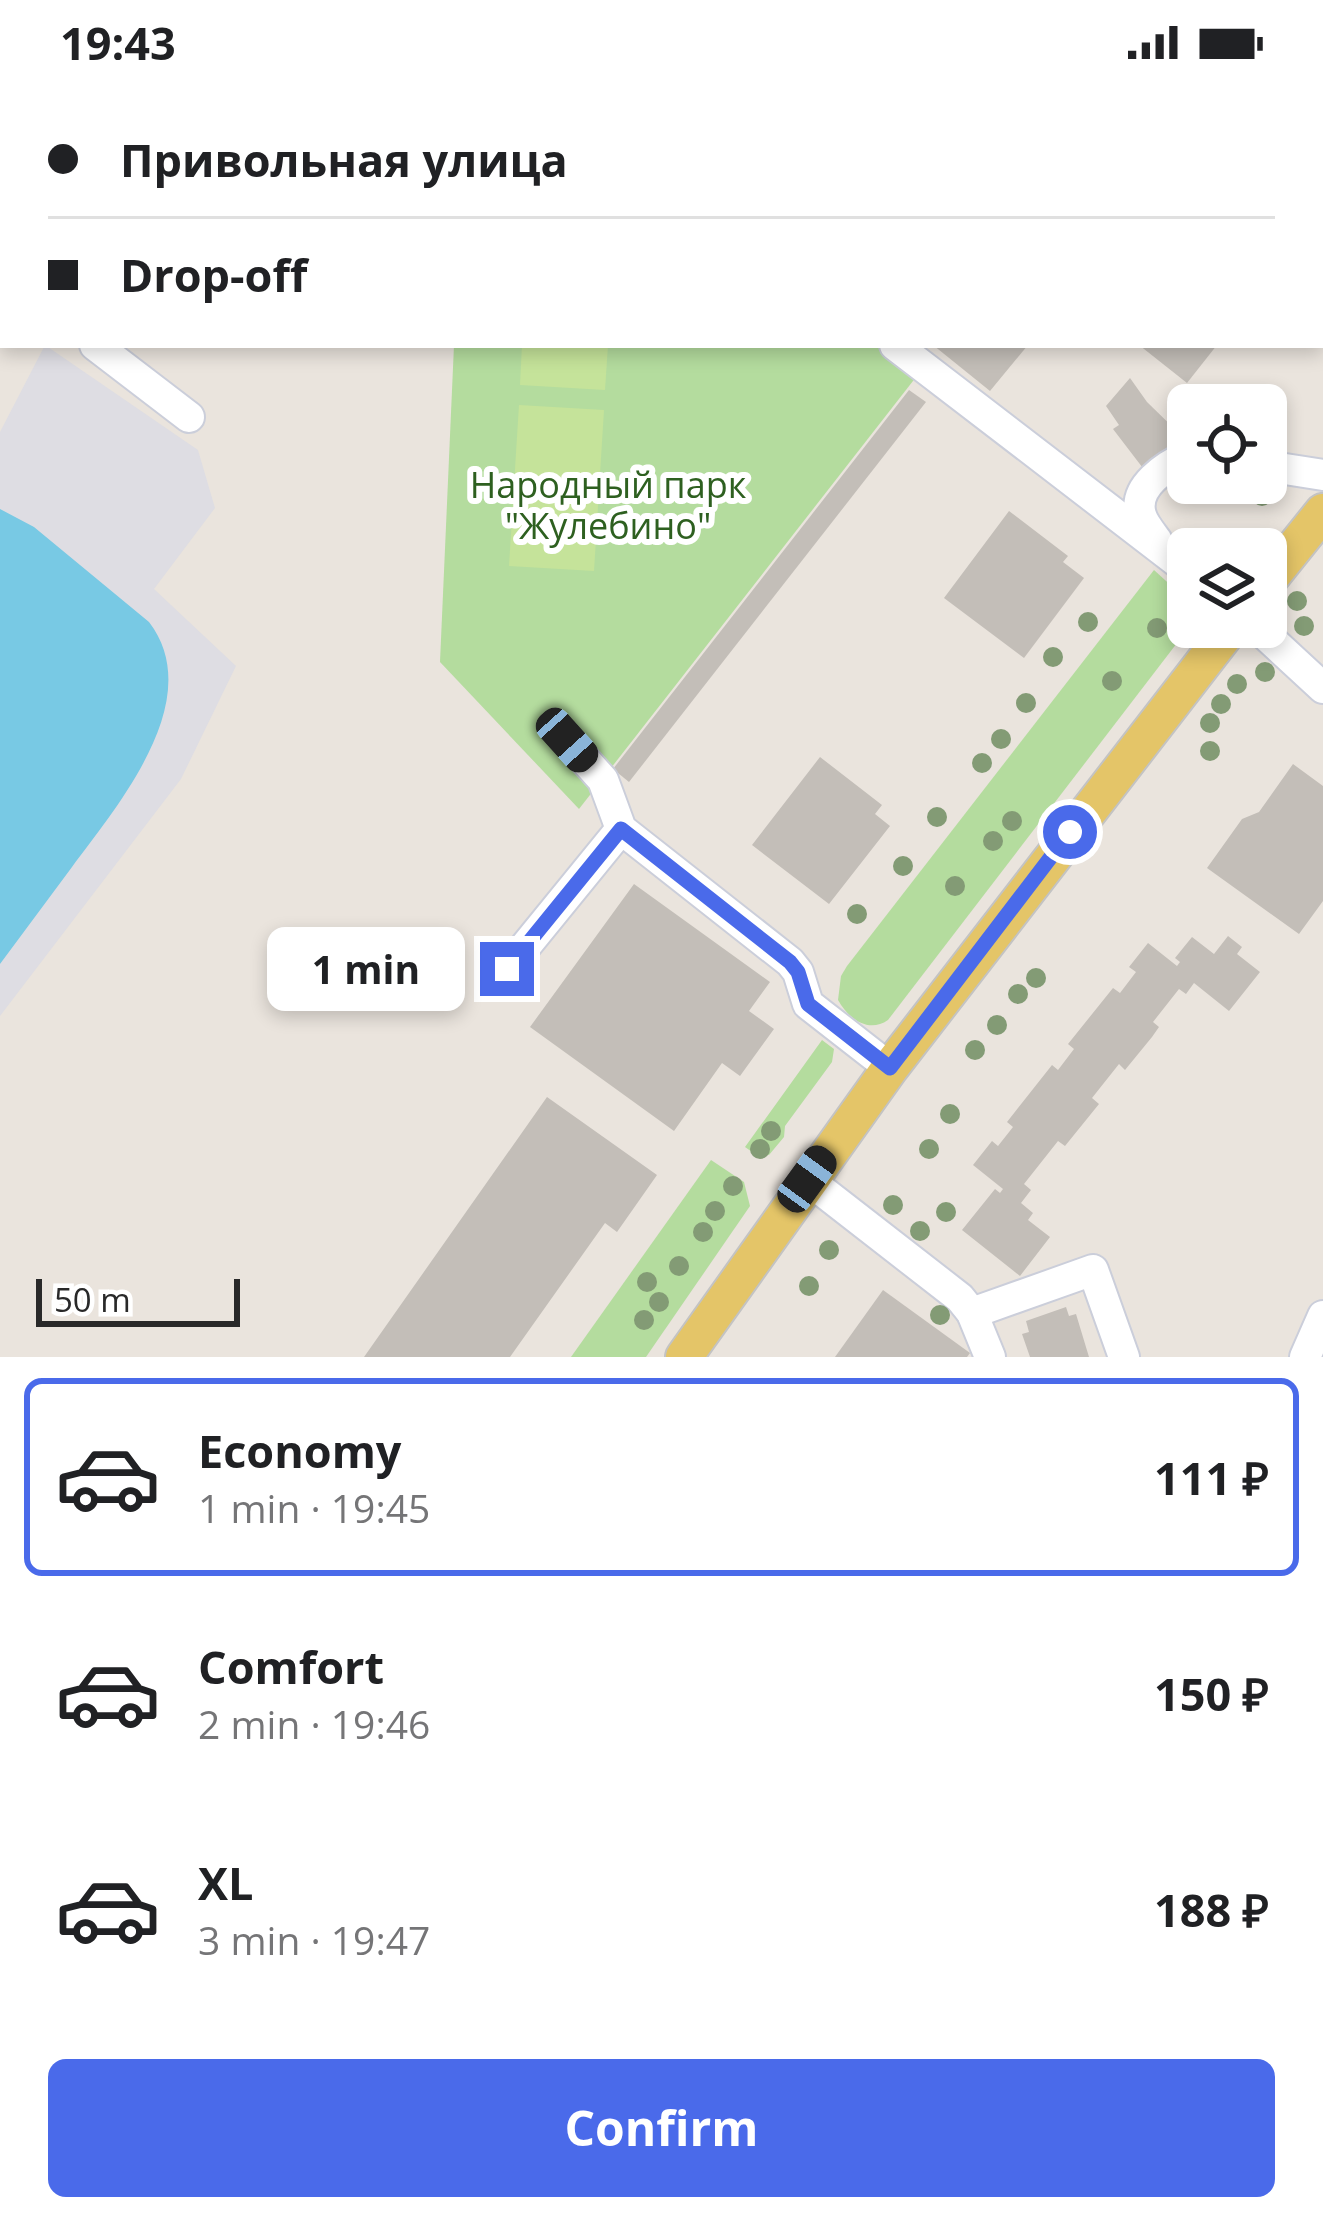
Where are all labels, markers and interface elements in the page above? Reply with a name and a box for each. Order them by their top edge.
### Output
text: 19:43 [60,12,176,73]
text: Привольная улица [120,129,568,190]
text: Drop-off [120,244,307,305]
map controls [1167,384,1287,648]
button: locate [1167,384,1287,504]
park label: Народный парк "Жулебино" [470,460,747,550]
button: layers [1167,528,1287,648]
car [530,701,604,779]
route start [1043,805,1097,859]
callout: 1 min [267,927,465,1011]
text: 1 min [312,942,420,995]
route end [480,942,534,996]
car [771,1139,843,1219]
scale bar [36,1273,240,1326]
text: 50 m [54,1277,131,1322]
text: Economy [198,1420,401,1481]
icon: car [54,1423,162,1531]
text: 111 ₽ [1154,1447,1269,1508]
text: 1 min · 19:45 [198,1481,430,1534]
text: Comfort [198,1636,384,1697]
icon: car [54,1639,162,1747]
text: 150 ₽ [1154,1663,1269,1724]
text: 2 min · 19:46 [198,1697,430,1750]
text: XL [198,1852,253,1913]
icon: car [54,1855,162,1963]
text: 188 ₽ [1154,1879,1269,1940]
text: 3 min · 19:47 [198,1913,430,1966]
button: Confirm [48,2059,1275,2197]

